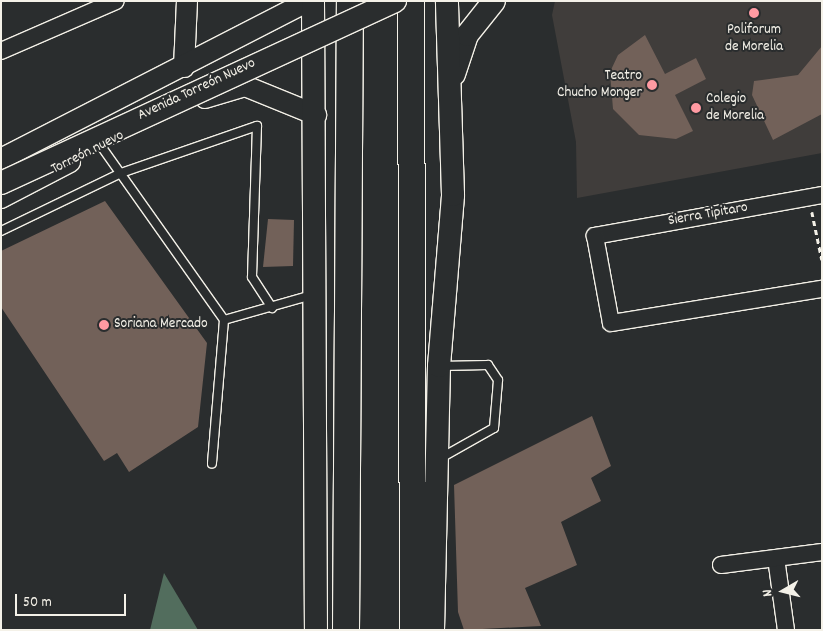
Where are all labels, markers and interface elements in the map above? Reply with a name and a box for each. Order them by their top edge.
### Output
marker: Poliforum de Morelia [748,7,760,19]
place label: Poliforum de Morelia [725,21,783,56]
street label: Avenida Torreón Nuevo [135,55,259,125]
place label: Teatro Chucho Monger [557,67,642,102]
marker: Teatro Chucho Monger [646,79,658,91]
place label: Colegio de Morelia [706,90,764,125]
marker: Colegio de Morelia [690,102,702,114]
street label: Torreón nuevo [49,127,127,179]
street label: Sierra Tipitaro [667,199,749,231]
place label: Soriana Mercado [114,316,208,334]
marker: Soriana Mercado [98,319,110,331]
north arrow [758,566,808,616]
scale bar [18,584,129,616]
text: N [758,588,779,598]
text: 50 m [23,592,52,614]

